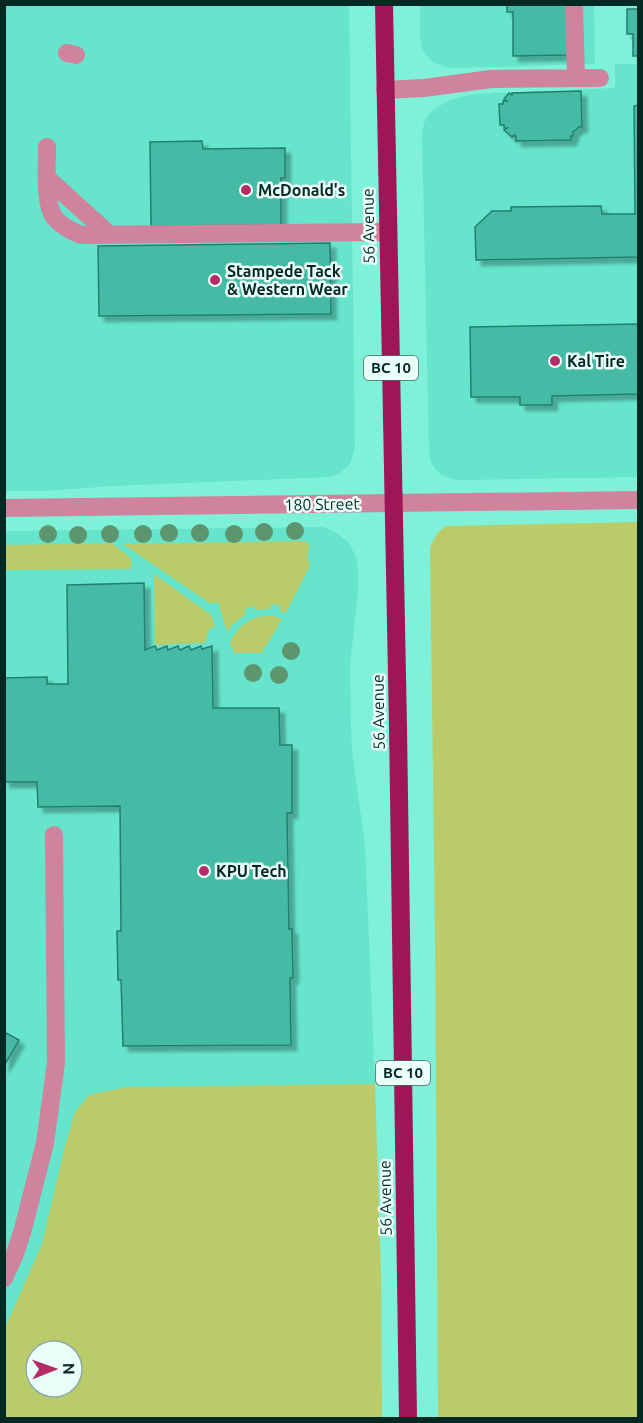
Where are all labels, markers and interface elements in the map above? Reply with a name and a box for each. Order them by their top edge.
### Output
place label: McDonald's [258,181,345,199]
marker: McDonald's [239,183,253,197]
street label: 56 Avenue [358,188,378,264]
place label: Stampede Tack & Western Wear [227,262,348,298]
marker: Stampede Tack & Western Wear [208,273,222,287]
place label: Kal Tire [567,352,625,370]
marker: Kal Tire [548,354,562,368]
road number: BC 10 [364,356,418,380]
street label: 180 Street [284,494,361,514]
street label: 56 Avenue [368,674,388,750]
place label: KPU Tech [216,862,287,880]
marker: KPU Tech [197,864,211,878]
road number: BC 10 [376,1061,430,1085]
street label: 56 Avenue [375,1160,395,1236]
north arrow [24,1339,84,1399]
text: N [60,1363,78,1375]

